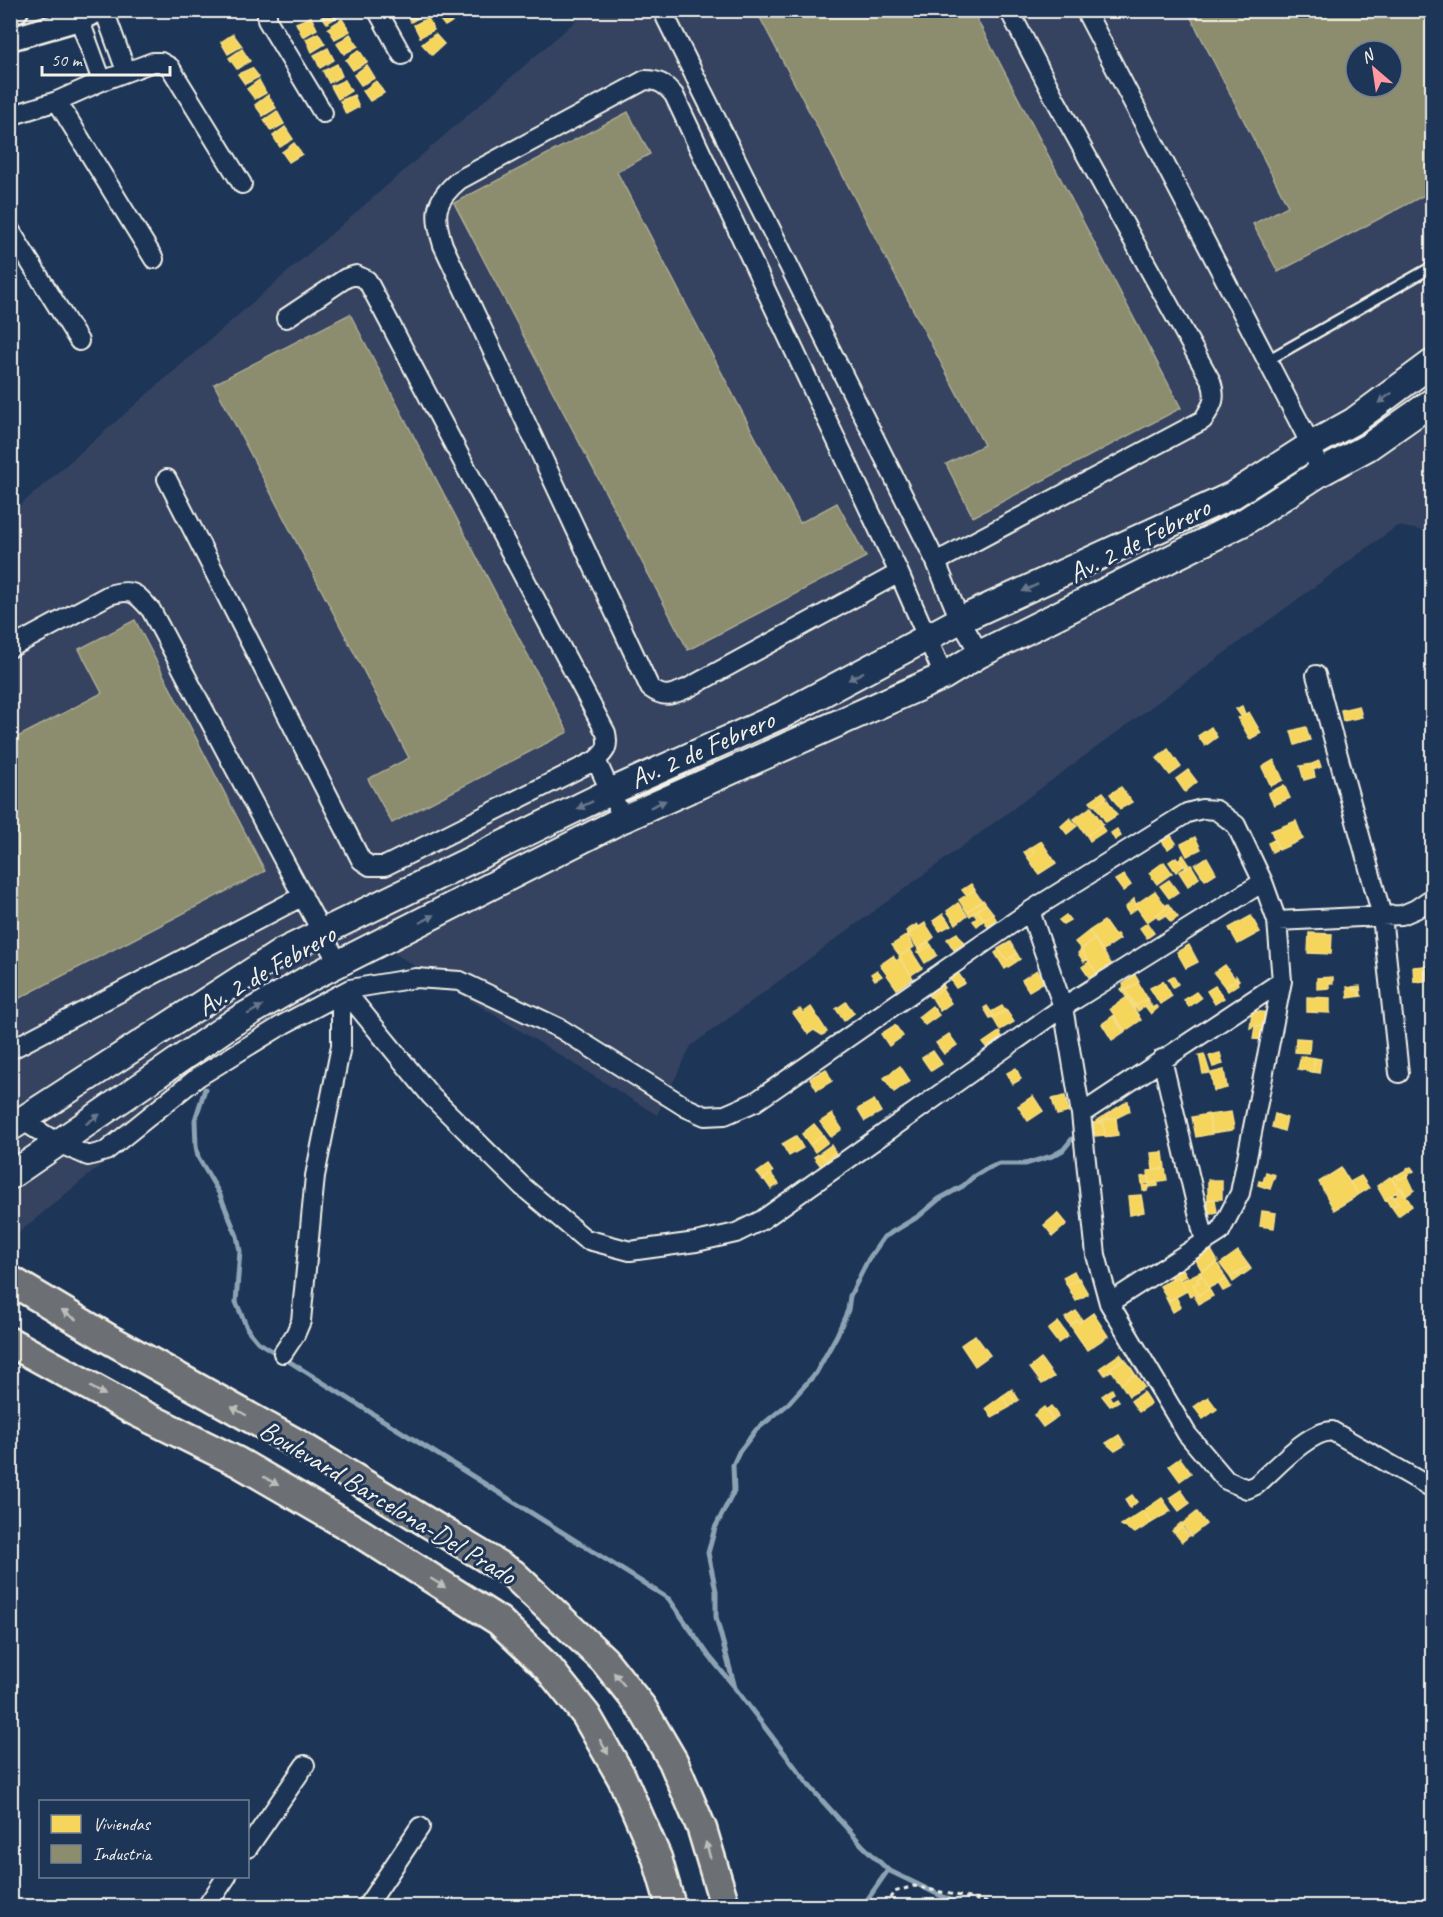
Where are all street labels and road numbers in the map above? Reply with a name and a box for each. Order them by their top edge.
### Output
street label: Av. 2 de Febrero [1062,488,1218,591]
street label: Av. 2 de Febrero [624,701,782,796]
street label: Av. 2 de Febrero [190,915,343,1024]
street label: Boulevard Barcelona-Del Prado [253,1411,524,1594]

